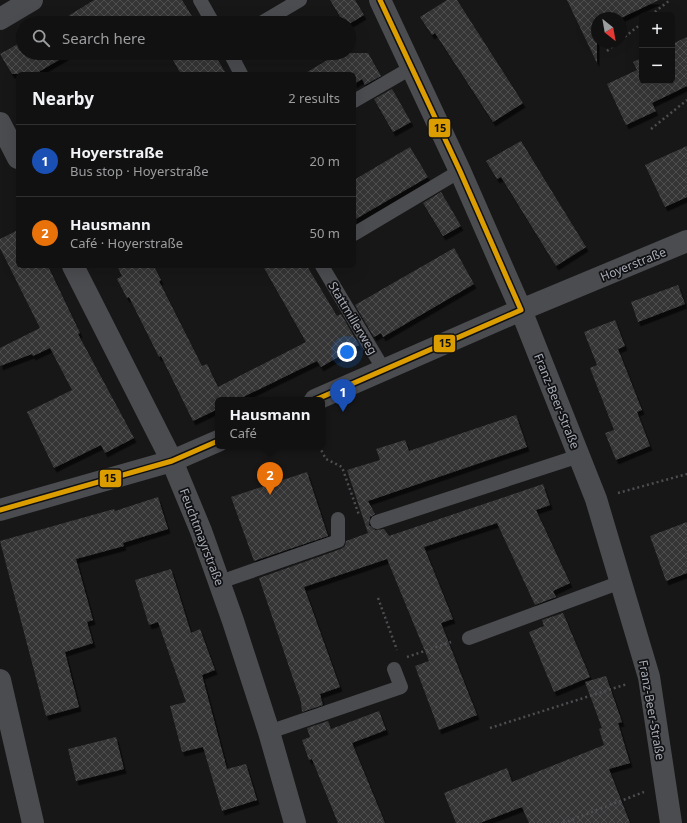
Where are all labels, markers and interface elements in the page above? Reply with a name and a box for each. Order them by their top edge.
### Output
north arrow [591,12,627,48]
map controls [639,12,675,84]
button: + [639,12,675,48]
search box [16,16,356,60]
icon: search [30,27,52,49]
text: Search here [62,28,145,48]
button: − [639,48,675,84]
text: Nearby [32,87,94,110]
text: 2 results [288,89,340,107]
line badge: 15 [428,118,451,138]
text: 15 [434,120,446,135]
text: Hoyerstraße [70,142,164,162]
text: 1 [41,152,49,170]
text: 20 m [310,152,340,170]
text: Bus stop · Hoyerstraße [70,162,209,180]
text: Hausmann [70,214,151,234]
text: 2 [41,224,49,242]
text: 50 m [310,224,340,242]
text: Café · Hoyerstraße [70,234,183,252]
street label: Hoyerstraße [598,243,669,285]
street label: Stattmillerweg [325,278,381,358]
line badge: 15 [433,334,456,353]
text: 15 [439,335,451,350]
your location [337,342,357,362]
street label: Franz-Beer-Straße [530,351,584,451]
pin: 1 [330,379,356,412]
popup [215,397,325,449]
text: Hausmann [230,404,310,424]
text: Café [230,424,257,442]
pin: 2 [257,462,283,495]
line badge: 15 [99,469,122,488]
text: 15 [104,470,116,485]
street label: Feuchtmayrstraße [176,486,228,588]
street label: Franz-Beer-Straße [635,659,669,762]

